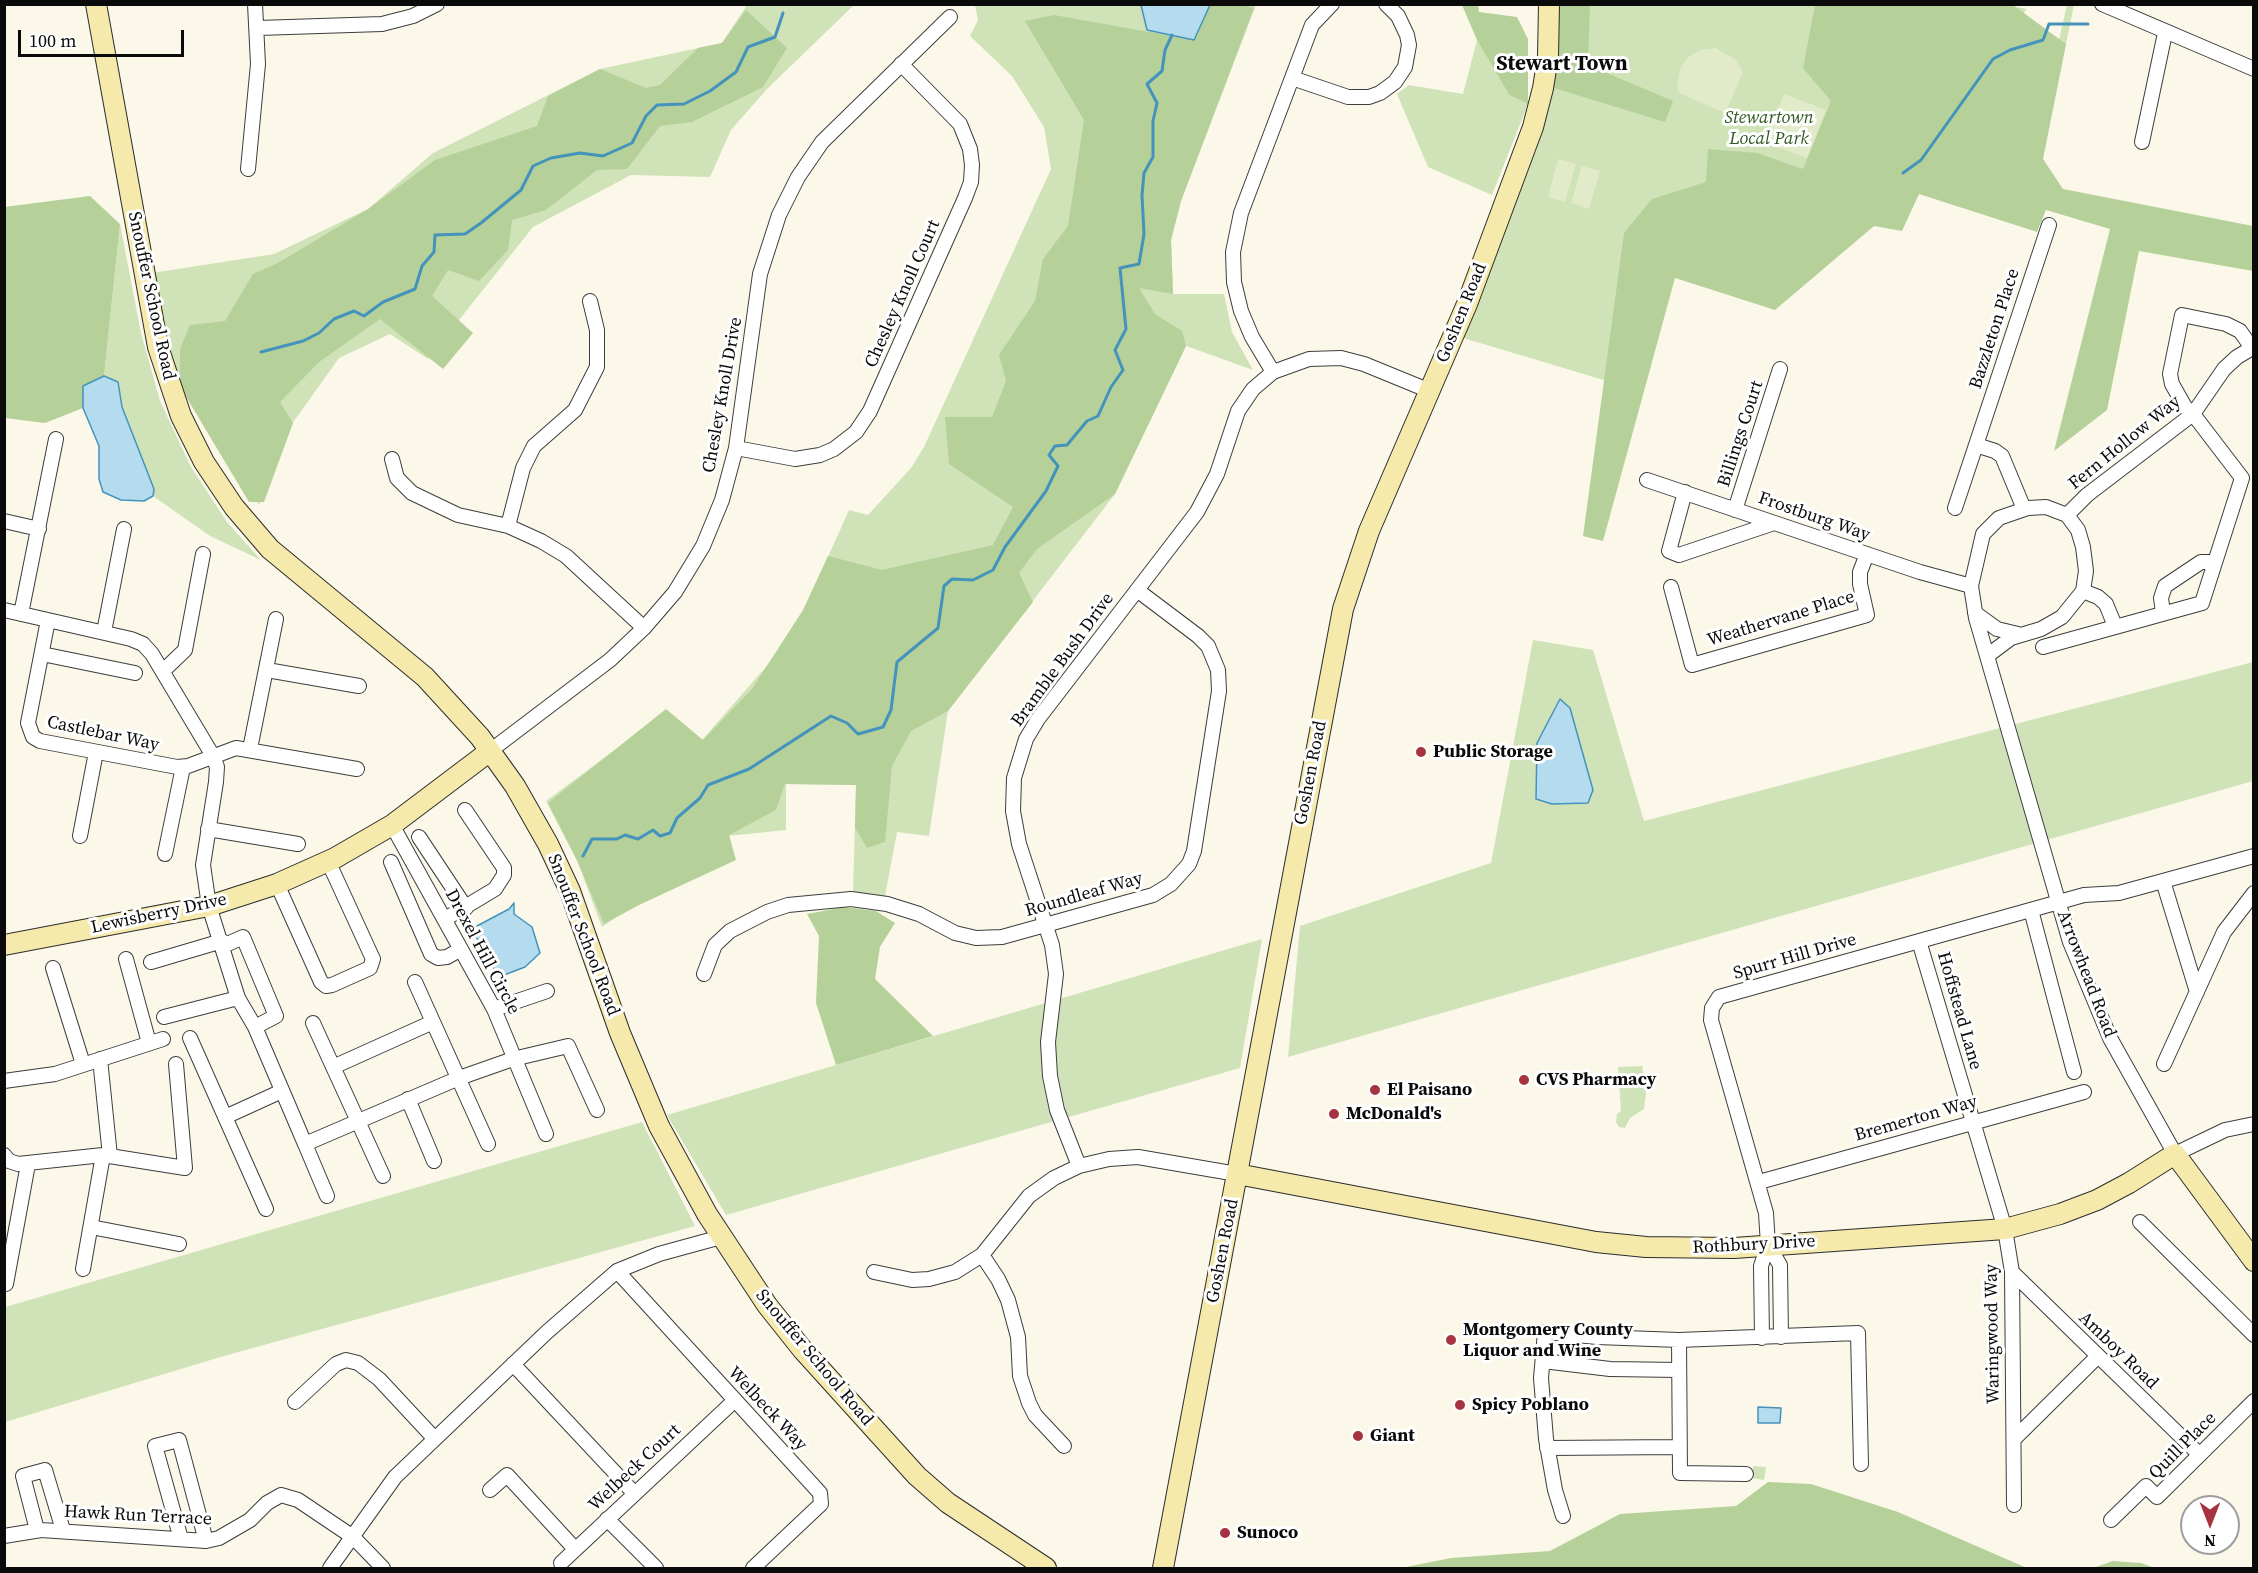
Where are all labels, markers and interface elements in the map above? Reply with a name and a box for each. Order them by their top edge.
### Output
scale bar [21,18,188,56]
text: 100 m [29,28,76,53]
district label: Stewart Town [1496,52,1628,78]
park label: Stewartown Local Park [1724,107,1814,150]
street label: Snouffer School Road [123,210,179,382]
street label: Chesley Knoll Court [861,217,945,371]
street label: Goshen Road [1432,260,1492,366]
street label: Bazzleton Place [1965,266,2025,392]
street label: Chesley Knoll Drive [699,315,747,475]
street label: Billings Court [1714,378,1768,490]
street label: Fern Hollow Way [2065,391,2185,495]
street label: Frostburg Way [1755,488,1873,546]
street label: Weathervane Place [1705,586,1857,652]
street label: Bramble Bush Drive [1007,589,1119,731]
street label: Castlebar Way [45,712,161,756]
street label: Goshen Road [1290,719,1332,827]
place label: Public Storage [1433,741,1553,763]
marker: Public Storage [1414,745,1428,759]
street label: Snouffer School Road [542,851,624,1019]
street label: Roundleaf Way [1023,868,1145,922]
street label: Drexel Hill Circle [440,886,524,1018]
street label: Lewisberry Drive [89,889,229,939]
street label: Arrowhead Road [2052,907,2120,1041]
street label: Spurr Hill Drive [1731,929,1859,985]
street label: Hoffstead Lane [1932,950,1986,1072]
place label: CVS Pharmacy [1536,1069,1656,1091]
marker: CVS Pharmacy [1517,1073,1531,1087]
place label: El Paisano [1387,1079,1472,1101]
marker: El Paisano [1368,1083,1382,1097]
street label: Bremerton Way [1852,1091,1980,1147]
place label: McDonald's [1346,1103,1442,1125]
marker: McDonald's [1327,1107,1341,1121]
street label: Goshen Road [1202,1197,1244,1305]
street label: Rothbury Drive [1692,1231,1816,1259]
street label: Waringwood Way [1981,1264,2005,1404]
street label: Snouffer School Road [751,1285,877,1431]
street label: Amboy Road [2074,1308,2162,1394]
place label: Montgomery County Liquor and Wine [1463,1319,1633,1362]
marker: Montgomery County Liquor and Wine [1444,1333,1458,1347]
street label: Welbeck Way [723,1363,811,1455]
place label: Spicy Poblano [1472,1394,1589,1416]
marker: Spicy Poblano [1453,1398,1467,1412]
street label: Quill Place [2145,1408,2221,1484]
street label: Welbeck Court [585,1420,685,1516]
place label: Giant [1370,1425,1415,1447]
marker: Giant [1351,1429,1365,1443]
north arrow [2180,1495,2240,1555]
street label: Hawk Run Terrace [63,1501,213,1531]
place label: Sunoco [1237,1522,1298,1544]
marker: Sunoco [1218,1526,1232,1540]
text: N [2204,1530,2216,1552]

